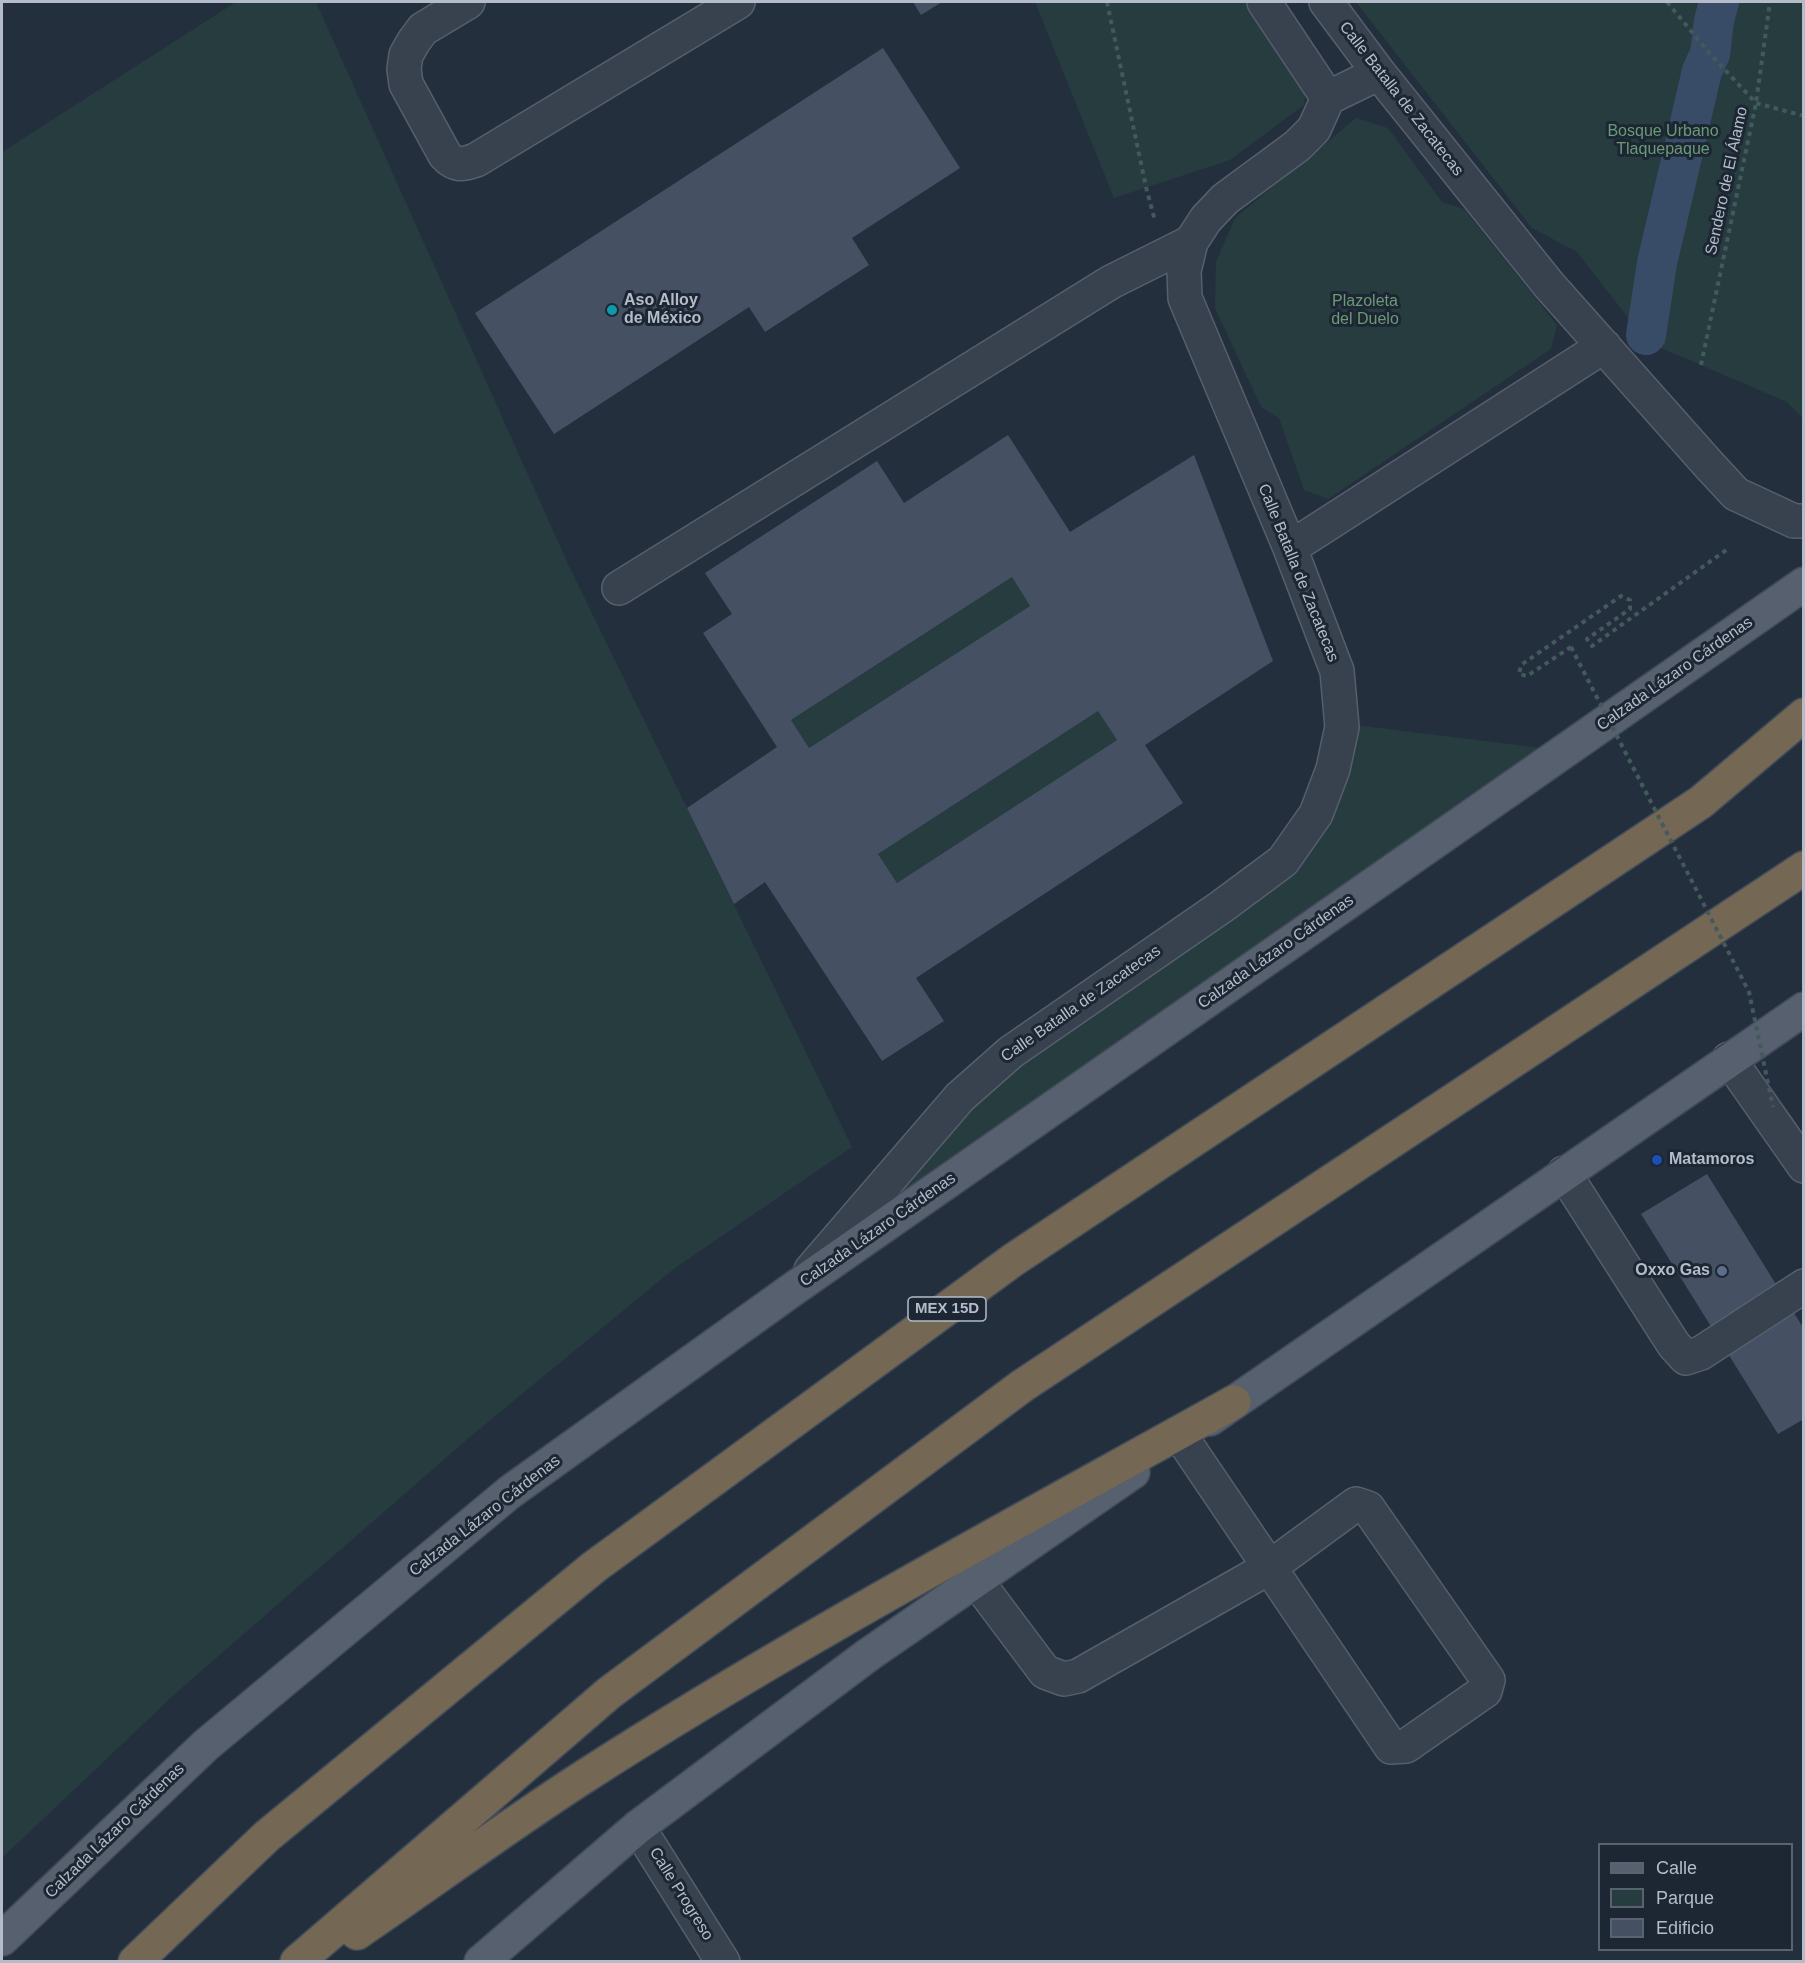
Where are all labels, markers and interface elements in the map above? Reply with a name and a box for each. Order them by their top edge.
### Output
street label: Calle Batalla de Zacatecas [1335,18,1467,180]
street label: Sendero de El Álamo [1702,105,1752,257]
park label: Bosque Urbano Tlaquepaque [1607,122,1719,160]
place label: Aso Alloy de México [624,291,701,329]
park label: Plazoleta del Duelo [1331,292,1399,330]
marker: Aso Alloy de México [605,303,619,317]
street label: Calle Batalla de Zacatecas [1253,481,1343,665]
street label: Calzada Lázaro Cárdenas [1593,613,1757,735]
street label: Calzada Lázaro Cárdenas [1194,891,1358,1013]
street label: Calle Batalla de Zacatecas [998,942,1164,1066]
place label: Matamoros [1669,1150,1754,1170]
marker: Matamoros [1650,1153,1664,1167]
street label: Calzada Lázaro Cárdenas [796,1169,960,1291]
place label: Oxxo Gas [1635,1261,1710,1281]
marker: Oxxo Gas [1715,1264,1729,1278]
road number: MEX 15D [908,1297,986,1321]
street label: Calzada Lázaro Cárdenas [406,1451,564,1581]
street label: Calzada Lázaro Cárdenas [41,1760,189,1902]
legend [1598,1843,1793,1951]
street label: Calle Progreso [645,1844,717,1944]
text: Calle [1656,1858,1697,1878]
text: Parque [1656,1888,1714,1908]
text: Edificio [1656,1918,1714,1938]

